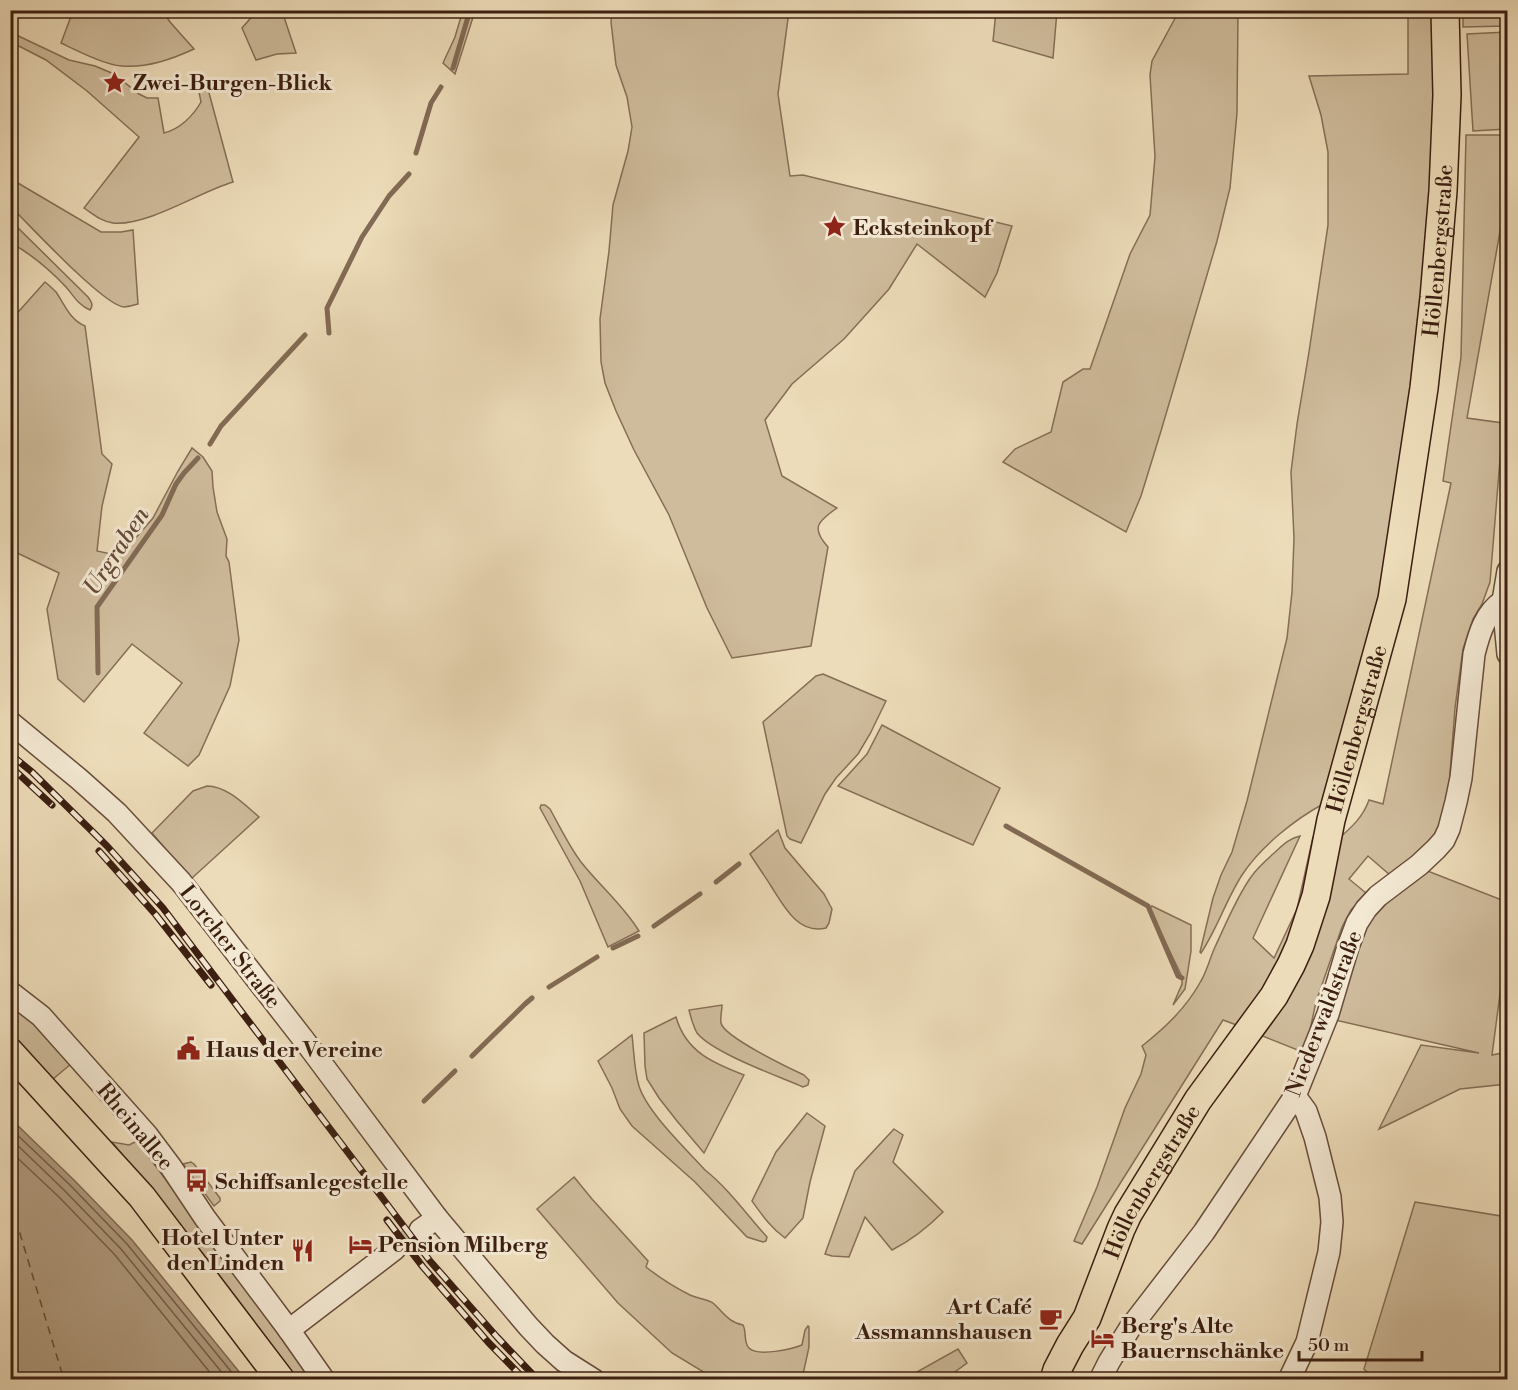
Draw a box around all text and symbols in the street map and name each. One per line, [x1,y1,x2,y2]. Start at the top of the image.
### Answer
place icon: Zwei-Burgen-Blick [102,69,128,95]
place label: Zwei-Burgen-Blick [133,70,333,97]
street label: Höllenbergstraße [1418,164,1459,339]
place icon: Ecksteinkopf [822,214,848,240]
place label: Ecksteinkopf [853,215,994,242]
water label: Urgraben [77,501,157,601]
street label: Höllenbergstraße [1322,642,1394,816]
street label: Lorcher Straße [173,880,287,1014]
street label: Niederwaldstraße [1280,927,1368,1100]
public building icon: Haus der Vereine [175,1036,201,1062]
place label: Haus der Vereine [206,1037,383,1064]
street label: Rheinallee [90,1078,179,1176]
street label: Höllenbergstraße [1099,1100,1207,1263]
bus stop icon: Schiffsanlegestelle [184,1168,210,1194]
place label: Schiffsanlegestelle [215,1169,408,1196]
place label: Hotel Unter den Linden [161,1225,284,1277]
hotel icon: Pension Milberg [347,1231,373,1257]
place label: Pension Milberg [378,1232,548,1259]
restaurant icon: Hotel Unter den Linden [289,1237,315,1263]
place label: Art Café Assmannshausen [854,1294,1032,1346]
cafe icon: Art Café Assmannshausen [1037,1306,1063,1332]
place label: Berg's Alte Bauernschänke [1121,1313,1284,1365]
scale bar [1299,1324,1422,1362]
hotel icon: Berg's Alte Bauernschänke [1090,1325,1116,1351]
text: 50 m [1308,1334,1350,1357]

